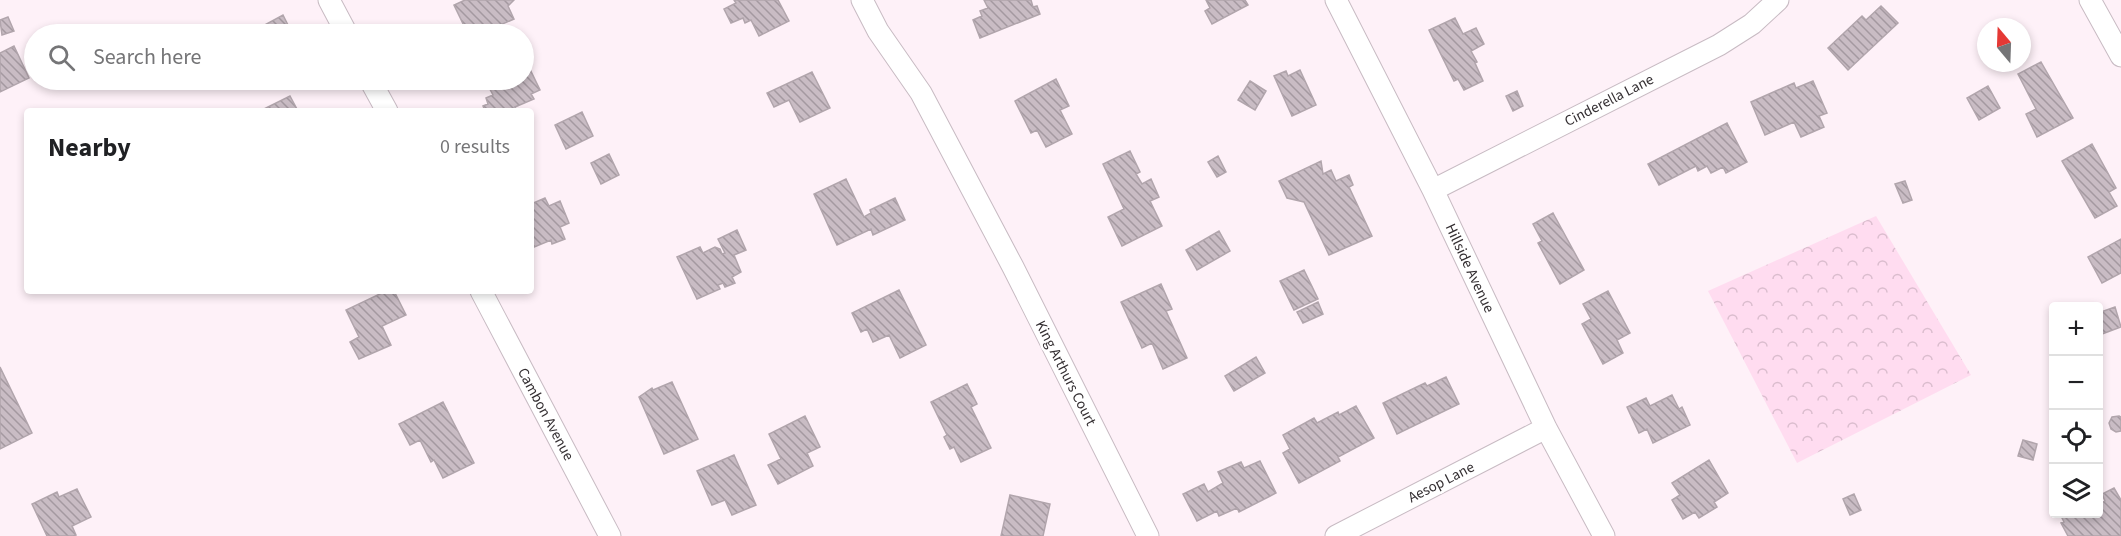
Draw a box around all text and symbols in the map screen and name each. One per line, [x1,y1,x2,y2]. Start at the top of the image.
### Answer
north arrow [1977,18,2031,72]
search box [24,24,534,90]
icon: search [45,41,78,74]
text: Search here [93,41,201,73]
street label: Cinderella Lane [1561,69,1657,132]
text: Nearby [48,129,131,166]
text: 0 results [440,133,510,161]
street label: Hillside Avenue [1440,220,1499,316]
map controls [2049,302,2103,518]
button: + [2049,302,2103,356]
street label: King Arthurs Court [1030,317,1101,429]
button: − [2049,356,2103,410]
street label: Cambon Avenue [512,364,579,464]
button: locate [2049,410,2103,464]
street label: Aesop Lane [1404,457,1478,508]
button: layers [2049,464,2103,518]

